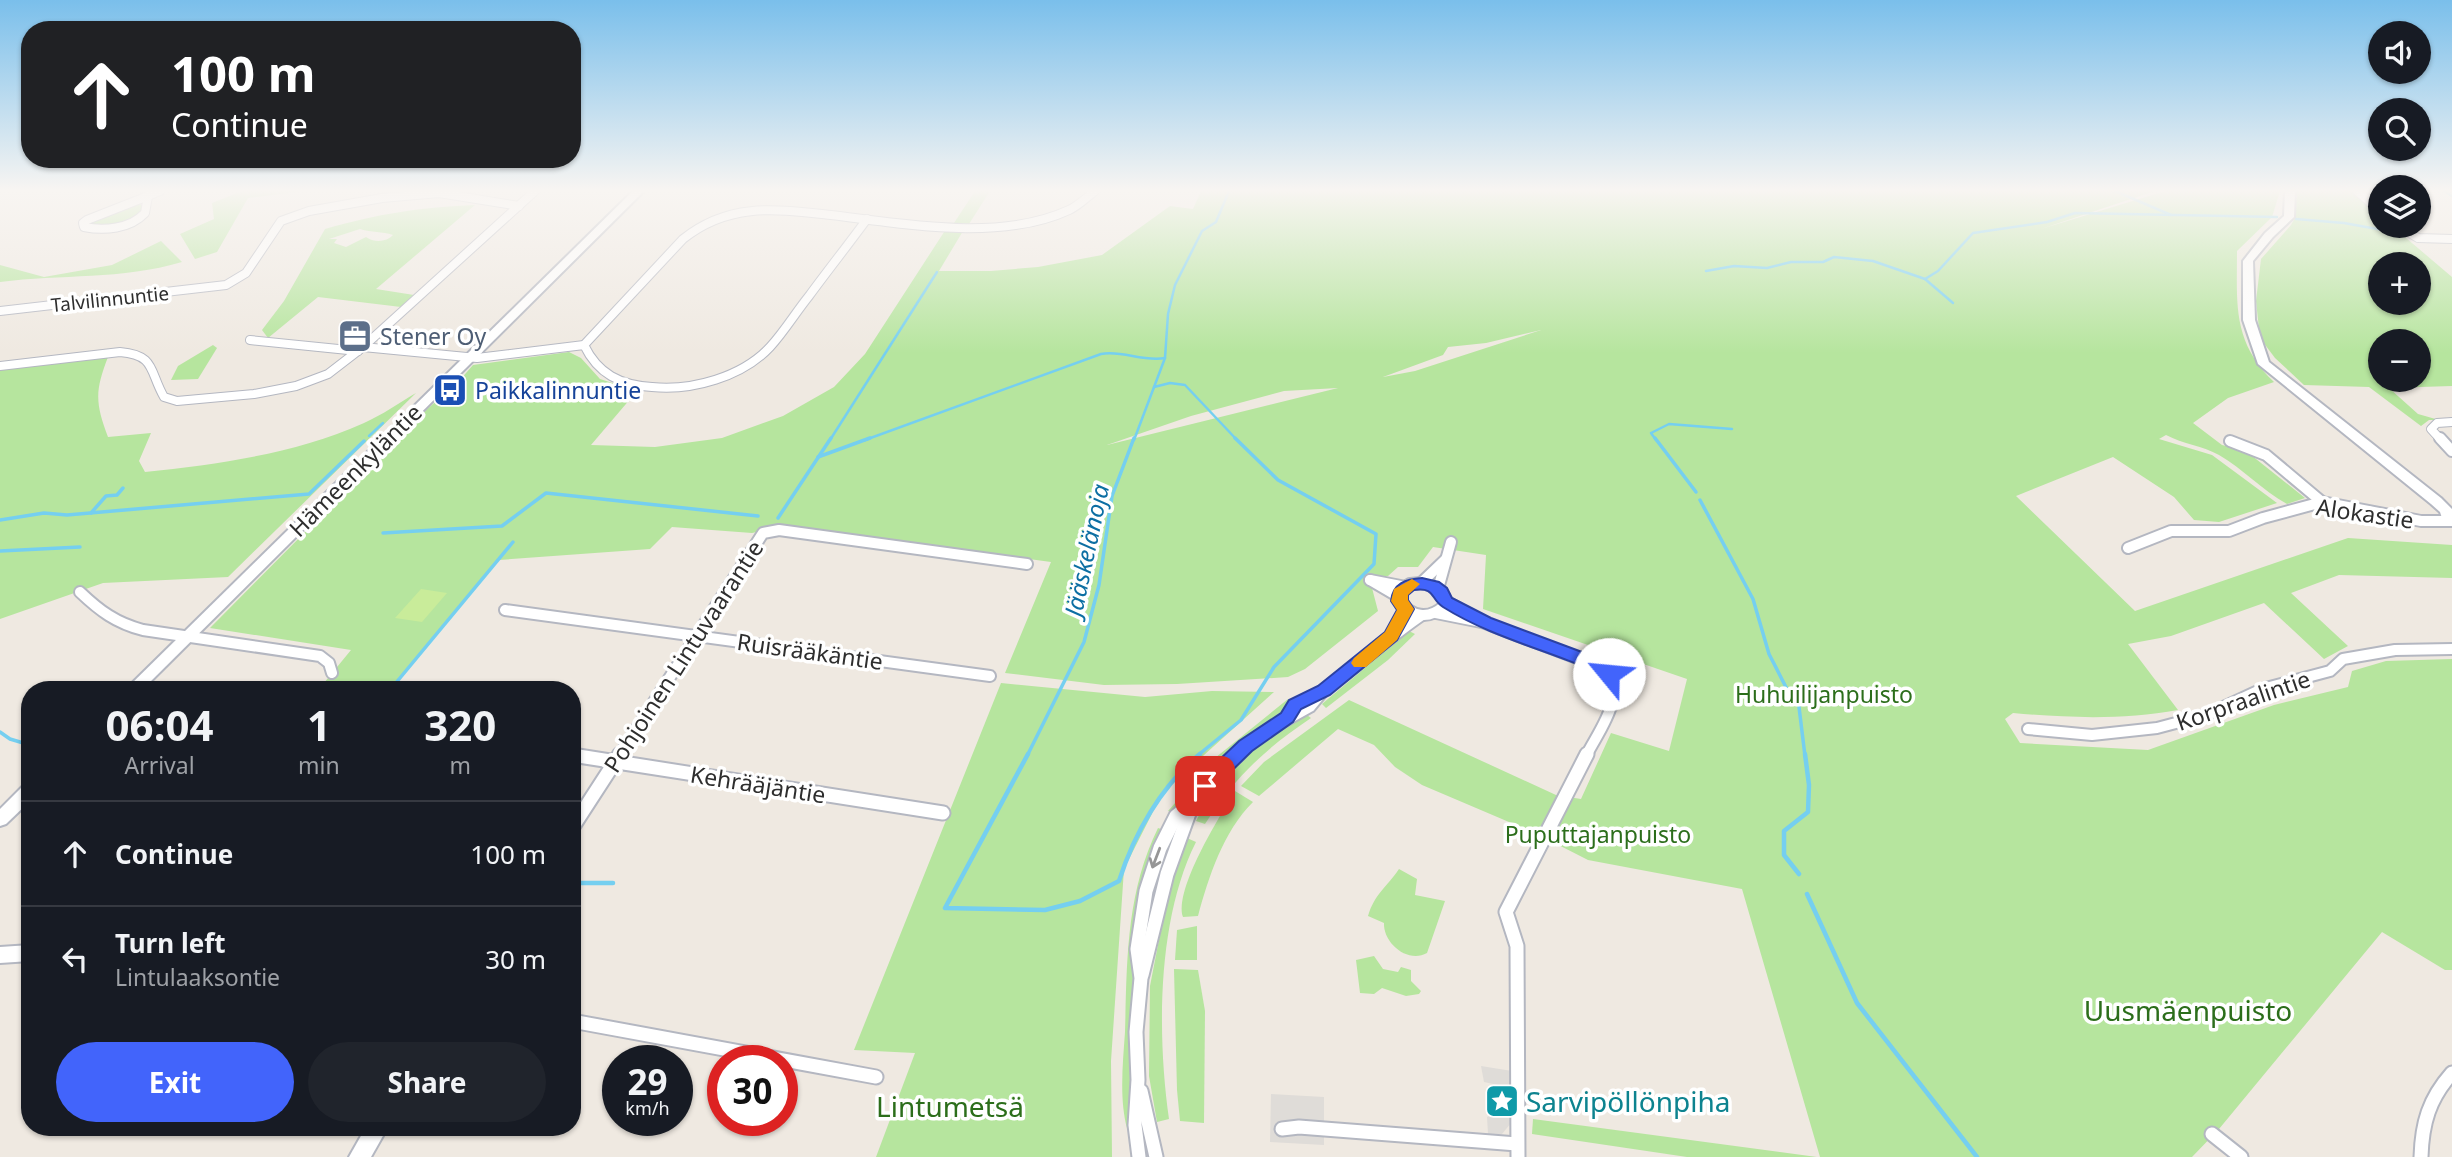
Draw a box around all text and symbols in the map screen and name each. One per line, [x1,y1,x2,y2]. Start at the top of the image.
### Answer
map controls [2368,21,2431,392]
button: sound [2368,21,2431,84]
text: 100 m [171,40,316,106]
icon: ahead [56,49,147,140]
button: search [2368,98,2431,161]
text: Continue [171,103,308,146]
button: layers [2368,175,2431,238]
button: + [2368,252,2431,315]
street label: Talvilinnuntie [50,280,170,318]
office icon: Stener Oy [336,317,374,355]
place label: Stener Oy [380,320,487,352]
button: − [2368,329,2431,392]
bus stop icon: Paikkalinnuntie [431,371,469,409]
place label: Paikkalinnuntie [475,374,641,406]
street label: Hämeenkyläntie [281,396,429,544]
water label: Jääskelänoja [1055,480,1116,623]
street label: Alokastie [2314,490,2416,536]
street label: Pohjoinen Lintuvaarantie [596,534,770,778]
street label: Ruisrääkäntie [735,625,885,677]
position arrow [1572,637,1646,711]
street label: Korpraalintie [2172,662,2314,738]
park label: Huhuilijanpuisto [1735,678,1913,710]
text: 06:04 [106,696,213,753]
text: 1 [307,696,331,753]
text: 320 [424,696,496,753]
text: Arrival [124,749,195,781]
text: min [298,749,340,781]
text: m [450,749,471,781]
pin [1175,756,1235,816]
street label: Kehrääjäntie [688,758,828,810]
icon: arrive [1186,767,1224,805]
park label: Puputtajanpuisto [1505,818,1691,850]
icon: ahead [56,835,94,873]
text: Continue [115,836,233,872]
text: 100 m [470,836,546,872]
one-way arrow [1149,847,1162,868]
text: Turn left [115,925,226,961]
icon: left [56,940,94,978]
text: 30 m [485,941,546,977]
text: Lintulaaksontie [115,961,280,993]
park label: Uusmäenpuisto [2084,991,2292,1029]
button: Exit [56,1042,294,1122]
button: Share [308,1042,546,1122]
speed limit sign: 30 [707,1045,798,1136]
text: 29 [627,1058,668,1105]
place icon: Sarvipöllönpiha [1483,1082,1521,1120]
place label: Sarvipöllönpiha [1526,1082,1730,1120]
park label: Lintumetsä [876,1087,1024,1125]
text: km/h [625,1096,670,1120]

